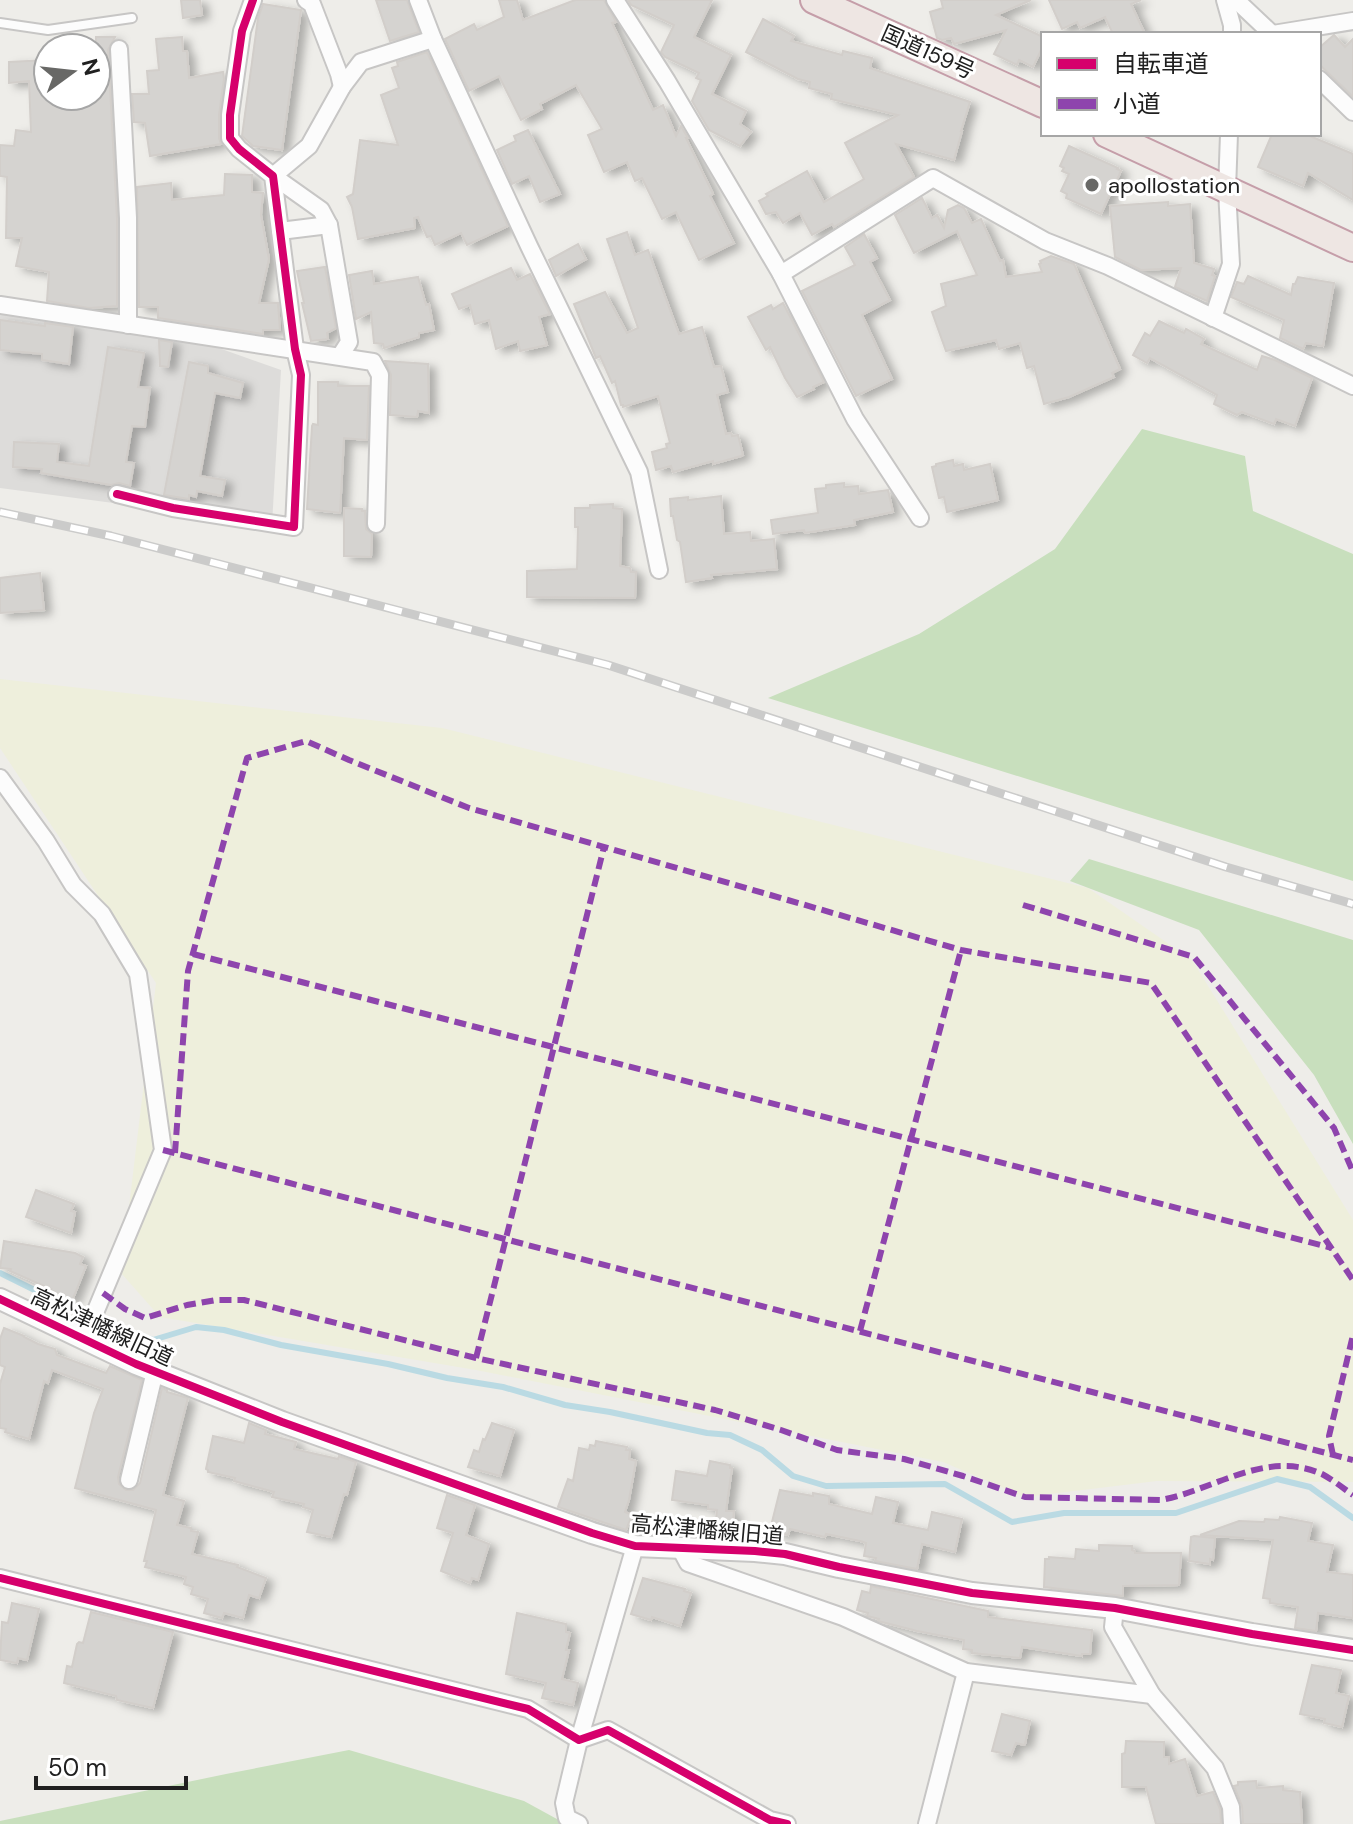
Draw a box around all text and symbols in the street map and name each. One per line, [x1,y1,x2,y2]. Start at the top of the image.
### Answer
street label: 国道159号 [877,19,979,85]
north arrow [32,32,112,112]
legend [1041,32,1321,136]
text: 自転車道 [1113,48,1209,79]
text: N [75,55,107,78]
text: 小道 [1113,88,1161,119]
place label: apollostation [1108,171,1240,200]
marker: apollostation [1083,176,1101,194]
street label: 高松津幡線旧道 [26,1281,178,1373]
street label: 高松津幡線旧道 [629,1509,785,1551]
scale bar [36,1740,186,1790]
text: 50 m [48,1752,107,1783]

